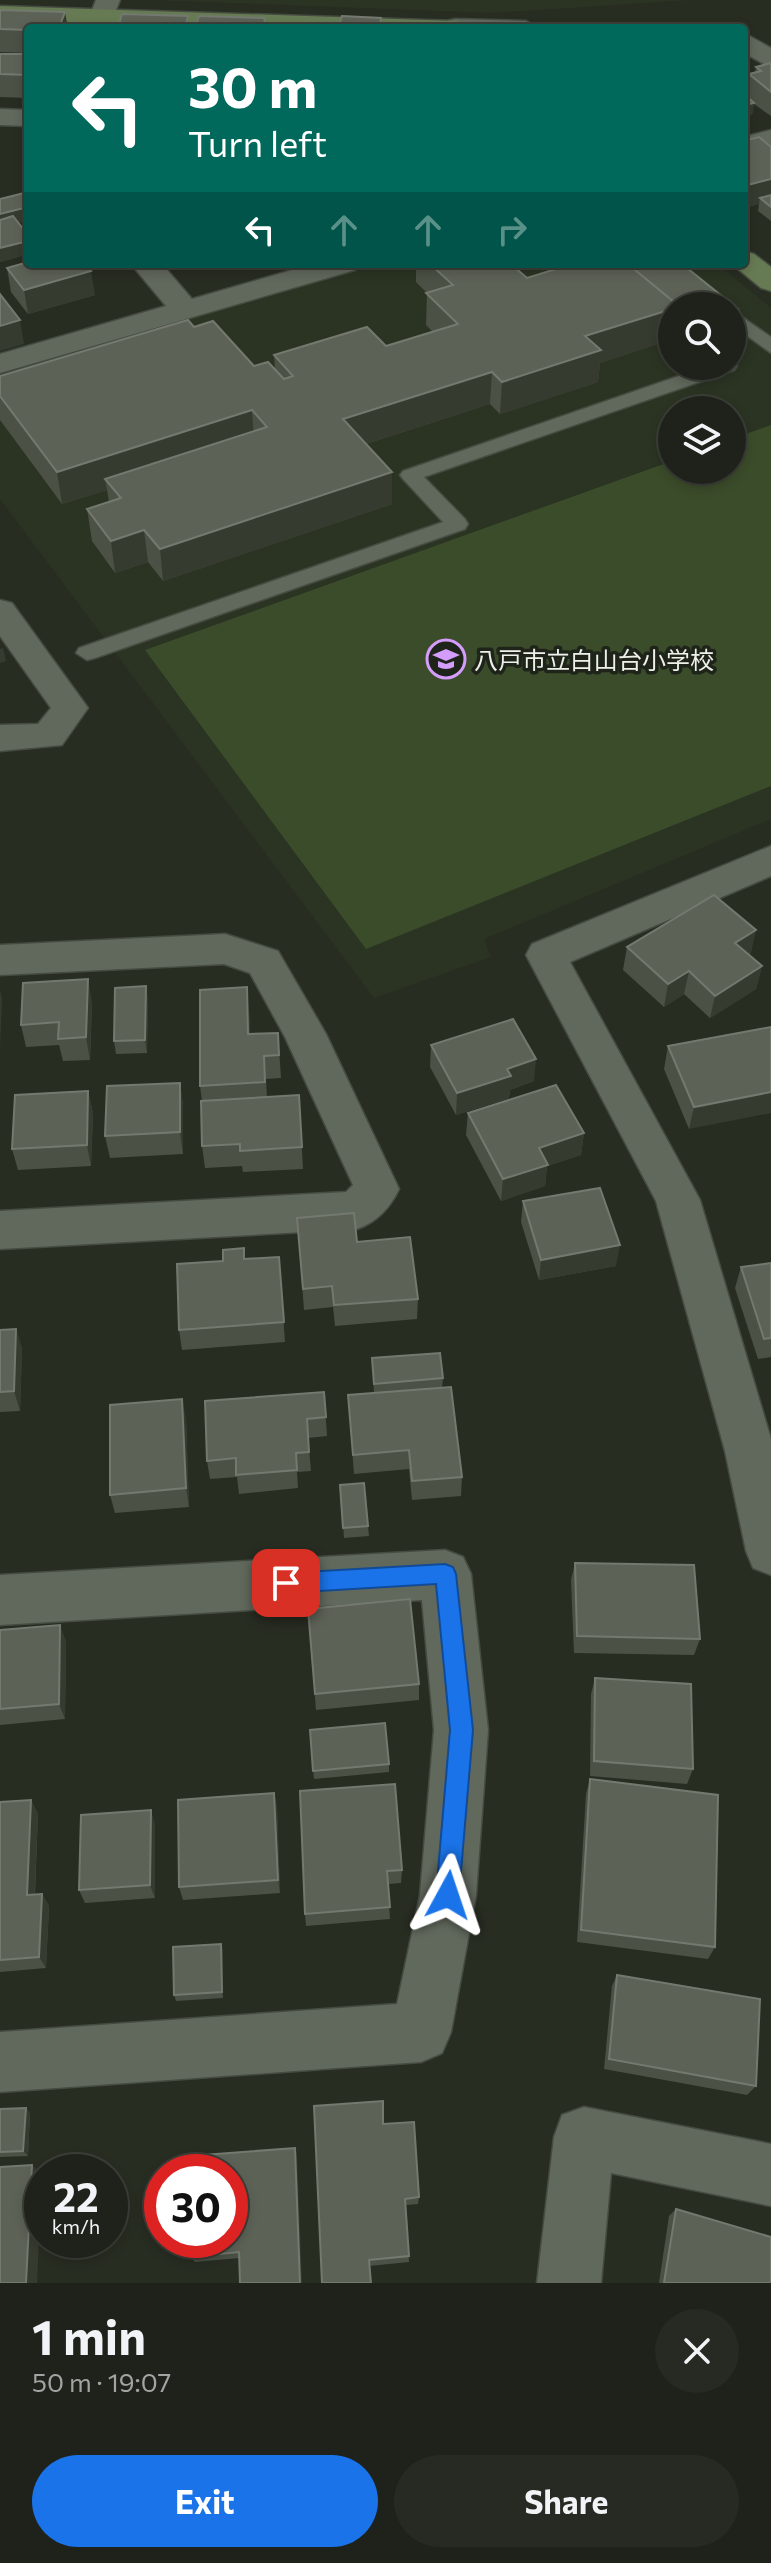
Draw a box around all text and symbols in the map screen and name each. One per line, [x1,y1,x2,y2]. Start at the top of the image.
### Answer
text: 30 m [188,51,317,120]
icon: left [56,56,160,160]
text: Turn left [188,120,327,164]
icon: left [238,208,282,252]
icon: ahead [322,208,366,252]
icon: ahead [406,208,450,252]
icon: right [490,208,534,252]
map controls [658,292,746,484]
button: search [658,292,746,380]
button: layers [658,396,746,484]
school or university icon: 八戸市立白山台小学校 [425,638,467,680]
place label: 八戸市立白山台小学校 [474,645,714,674]
pin [252,1549,320,1617]
icon: arrive [264,1561,308,1605]
position arrow [406,1853,490,1937]
speed limit sign: 30 [144,2154,248,2258]
text: 22 [53,2171,99,2220]
text: km/h [52,2214,100,2238]
text: 1 min [32,2306,146,2365]
button: close [655,2309,739,2393]
text: 50 m · 19:07 [32,2366,171,2397]
button: Exit [32,2455,378,2547]
button: Share [394,2455,739,2547]

